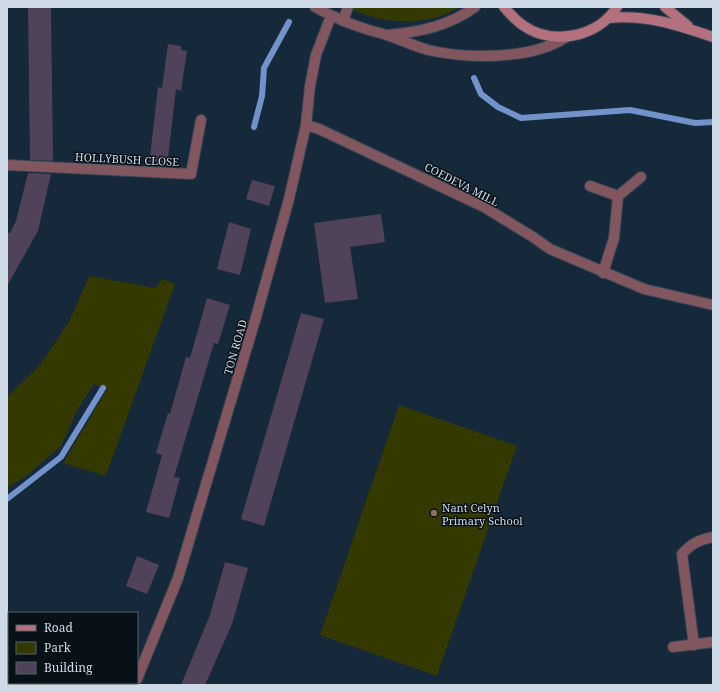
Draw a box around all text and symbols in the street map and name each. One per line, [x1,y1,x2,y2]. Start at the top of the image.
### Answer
street label: HOLLYBUSH CLOSE [75,149,179,169]
street label: COEDEVA MILL [422,159,502,209]
street label: TON ROAD [220,318,250,376]
place label: Nant Celyn Primary School [442,500,523,528]
marker: Nant Celyn Primary School [429,508,439,518]
legend [8,612,138,684]
text: Road [44,619,74,636]
text: Park [44,639,72,656]
text: Building [44,659,93,676]

